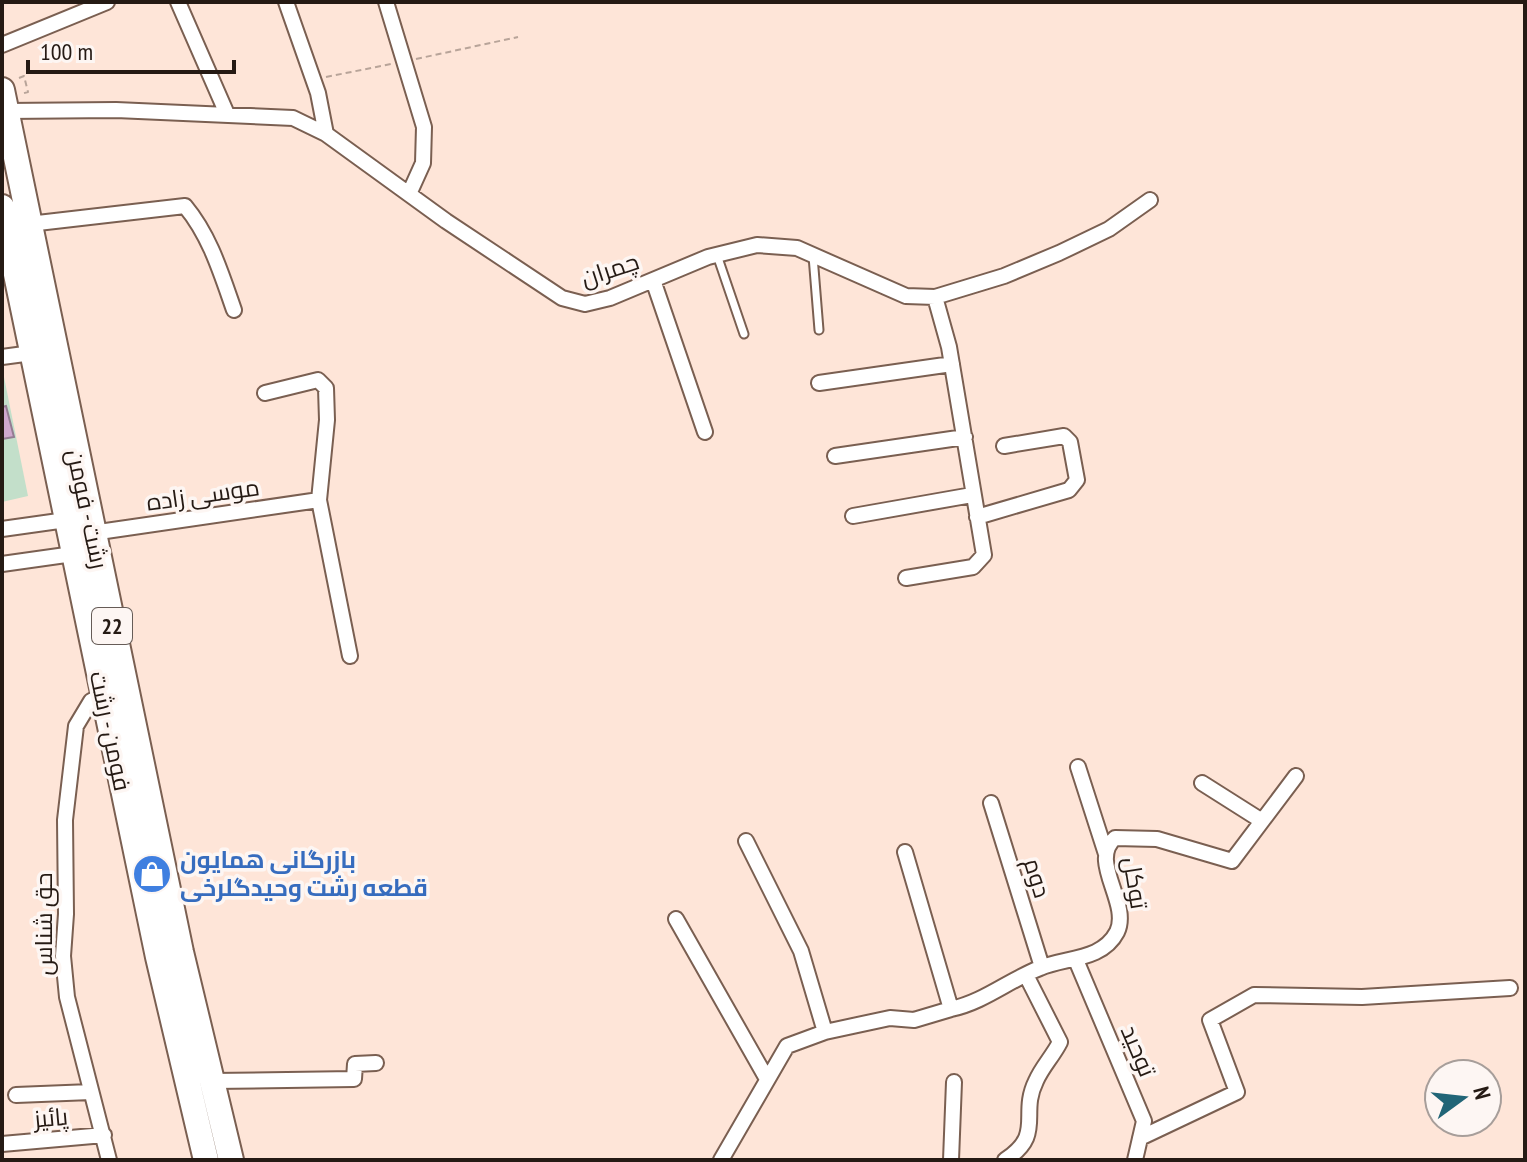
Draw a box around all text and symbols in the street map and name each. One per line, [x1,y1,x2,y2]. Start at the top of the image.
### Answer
scale bar [28,24,234,74]
text: 100 m [40,36,93,67]
street label: چمران [577,246,643,294]
street label: رشت - فومن [60,446,115,572]
street label: موسی زاده [144,471,261,518]
road number: 22 [92,608,132,644]
street label: فومن - رشت [83,668,138,794]
place label: بازرگانی همایون قطعه رشت وحیدگلرخی [180,844,428,903]
shop icon: بازرگانی همایون قطعه رشت وحیدگلرخی [131,853,173,895]
street label: دوم [1016,854,1058,902]
street label: توکل [1116,855,1155,912]
street label: حق شناس [28,873,59,975]
street label: توحید [1114,1020,1163,1082]
north arrow [1423,1058,1503,1138]
text: N [1467,1083,1497,1102]
street label: پائیز [31,1101,70,1136]

